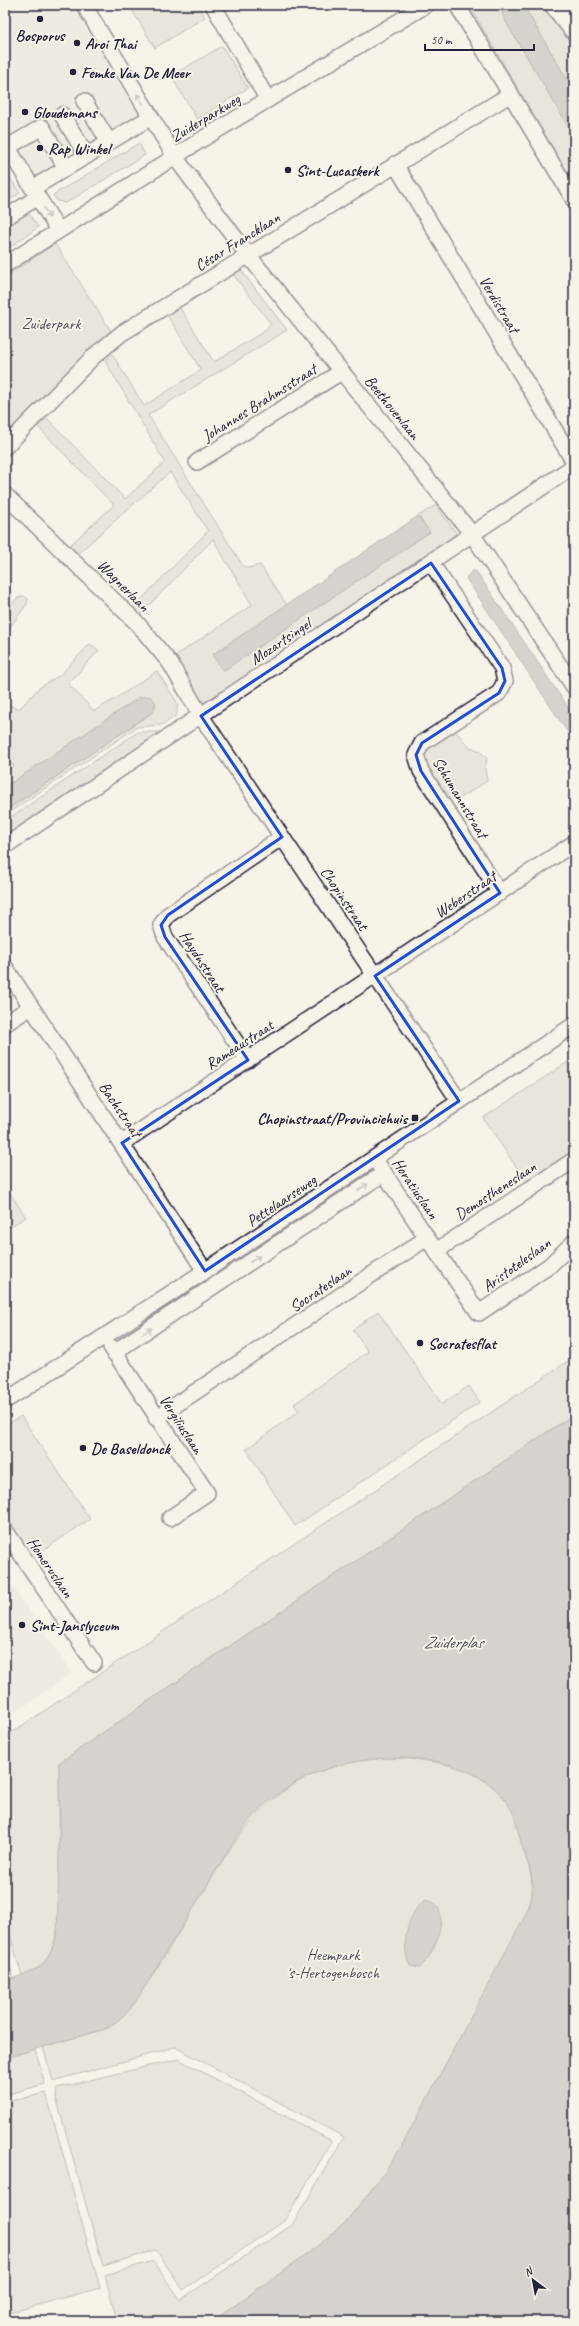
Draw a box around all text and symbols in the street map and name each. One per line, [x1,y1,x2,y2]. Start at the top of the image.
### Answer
marker: Bosporus [35,14,45,24]
place label: Bosporus [16,26,66,46]
scale bar [425,26,534,52]
text: 50 m [431,32,453,48]
place label: Aroi Thai [85,34,138,54]
marker: Aroi Thai [72,38,82,48]
place label: Femke Van De Meer [81,63,192,83]
marker: Femke Van De Meer [68,67,78,77]
street label: Zuiderparkweg [167,89,245,146]
one-way arrow [136,93,144,105]
place label: Gloudemans [33,103,99,123]
marker: Gloudemans [20,107,30,117]
place label: Rap Winkel [48,139,113,159]
marker: Rap Winkel [35,143,45,153]
place label: Sint-Lucaskerk [296,161,380,181]
marker: Sint-Lucaskerk [283,165,293,175]
one-way arrow [44,207,52,219]
street label: César Francklaan [191,207,284,276]
street label: Verdistraat [474,272,525,339]
park label: Zuiderpark [22,314,81,334]
street label: Johannes Brahmsstraat [198,358,323,447]
street label: Beethovenlaan [360,371,425,445]
street label: Wagnerlaan [93,555,154,617]
street label: Mozartsingel [246,612,318,669]
street label: Schumannstraat [428,753,494,844]
street label: Chopinstraat [316,863,374,935]
street label: Weberstraat [431,865,502,923]
street label: Haydnstraat [175,927,230,998]
street label: Rameaustraat [202,1015,279,1074]
street label: Bachstraat [94,1078,148,1144]
place label: Chopinstraat/Provinciehuis [257,1109,408,1129]
marker: Chopinstraat/Provinciehuis [410,1113,420,1123]
street label: Horatiuslaan [387,1154,443,1224]
street label: Demostheneslaan [451,1157,541,1225]
street label: Pettelaarseweg [243,1169,321,1231]
one-way arrow [357,1183,368,1191]
street label: Aristoteleslaan [478,1233,555,1296]
one-way arrow [249,1255,260,1263]
street label: Socrateslaan [286,1260,356,1317]
one-way arrow [141,1327,152,1335]
place label: Socratesflat [428,1334,497,1354]
marker: Socratesflat [415,1338,425,1348]
street label: Vergiliuslaan [155,1391,208,1459]
place label: De Baseldonck [91,1439,172,1459]
marker: De Baseldonck [78,1443,88,1453]
street label: Homeruslaan [23,1533,78,1603]
place label: Sint-Janslyceum [30,1616,120,1636]
marker: Sint-Janslyceum [17,1620,27,1630]
water label: Zuiderplas [424,1632,486,1653]
park label: Heempark 's-Hertogenbosch [287,1945,380,1983]
north arrow [513,2260,553,2300]
text: N [521,2263,536,2279]

